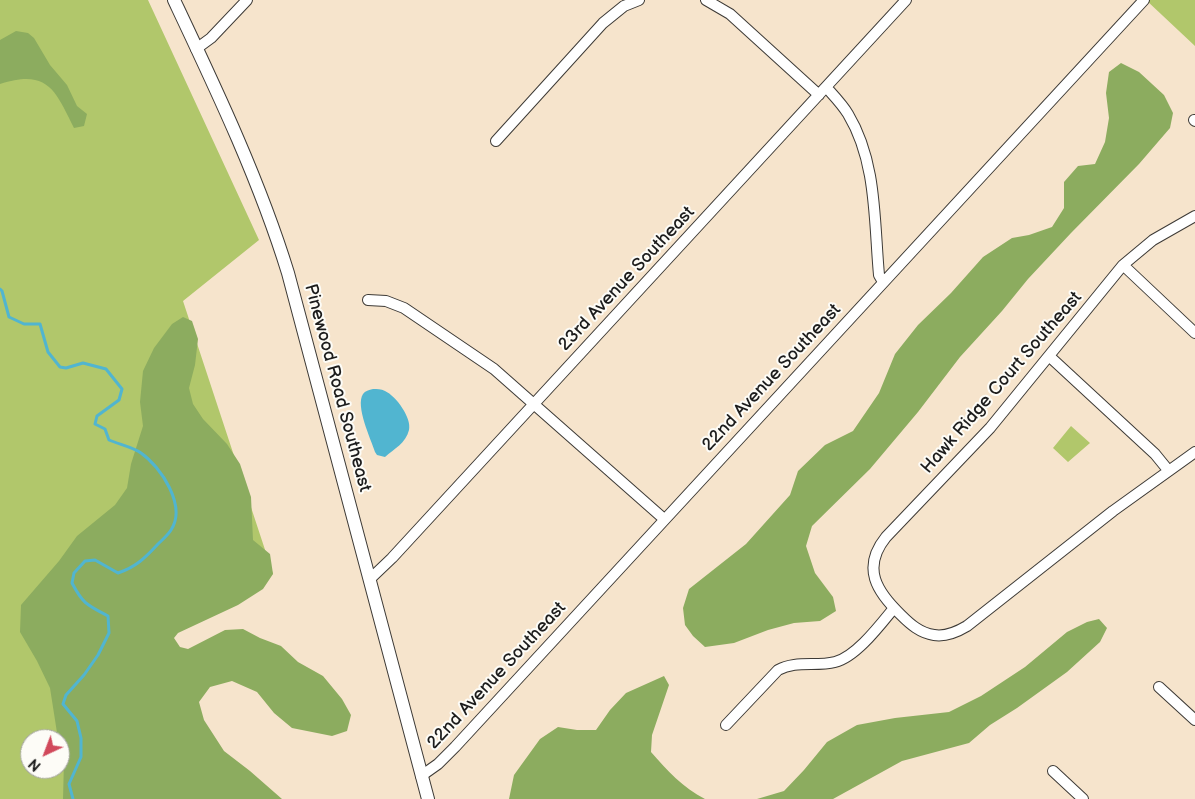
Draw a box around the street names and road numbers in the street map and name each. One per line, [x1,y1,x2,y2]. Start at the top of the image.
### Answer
street label: 23rd Avenue Southeast [554,202,700,356]
street label: Pinewood Road Southeast [299,282,375,494]
street label: Hawk Ridge Court Southeast [917,288,1087,478]
street label: 22nd Avenue Southeast [698,300,846,456]
street label: 22nd Avenue Southeast [423,598,571,754]

